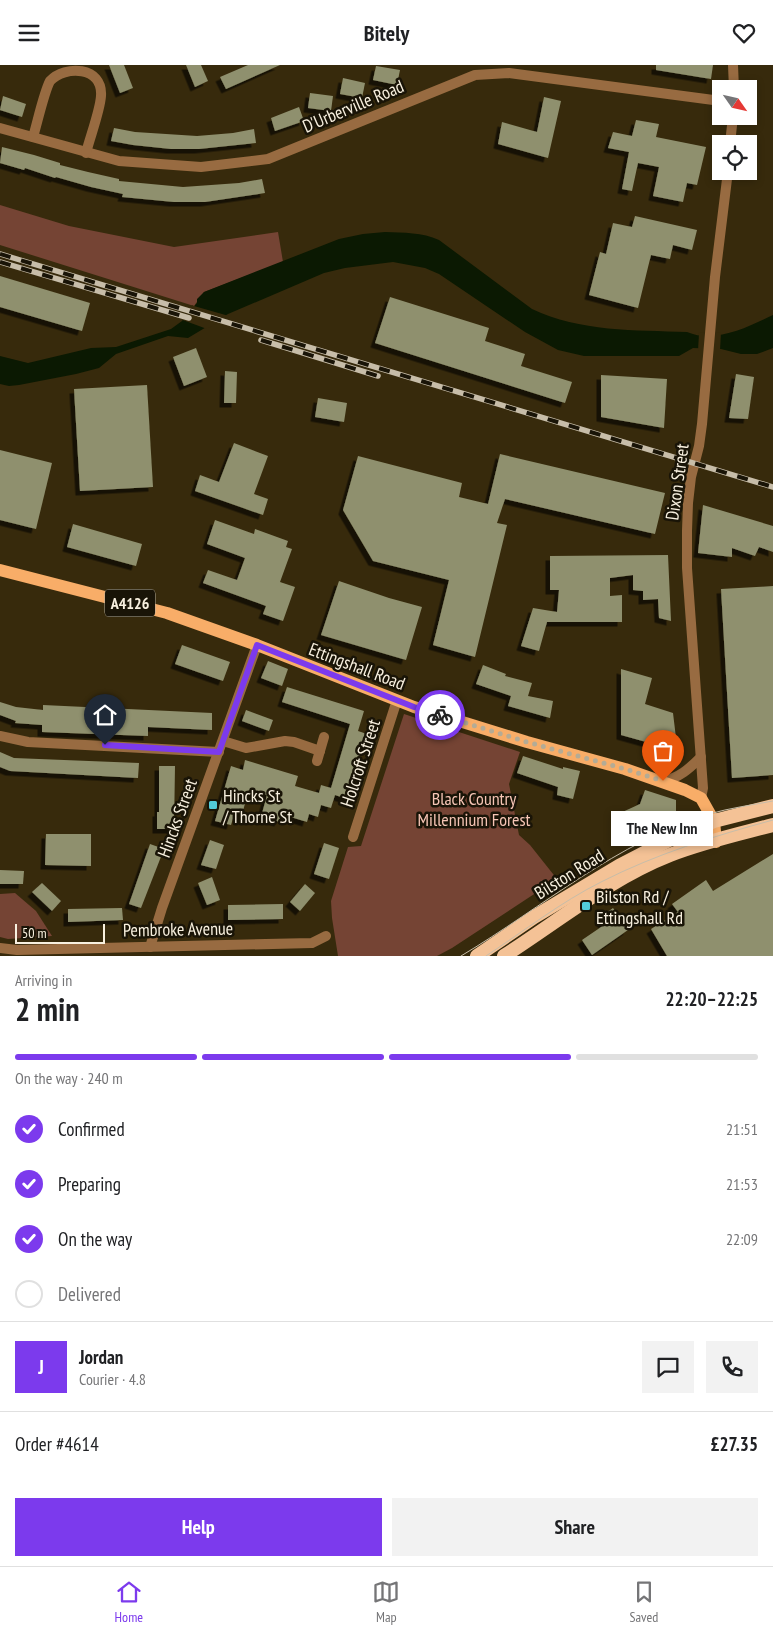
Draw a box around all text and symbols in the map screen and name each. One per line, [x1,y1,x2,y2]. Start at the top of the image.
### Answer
icon: menu [15,19,43,47]
text: Bitely [364,19,409,47]
icon: heart [730,19,758,47]
street label: D'Urberville Road [299,74,407,138]
north arrow [712,80,758,125]
map controls [712,80,757,180]
button: locate [712,135,757,180]
street label: Dixon Street [660,442,694,522]
road number: A4126 [105,589,155,617]
street label: Ettingshall Road [306,637,408,695]
courier [415,690,465,740]
pin [84,694,126,745]
icon: home [91,701,119,729]
icon: bike [426,701,454,729]
street label: Holcroft Street [335,716,385,810]
pin [642,730,684,781]
icon: bag [649,737,677,765]
street label: Hincks Street [152,775,202,860]
place label: Hincks St / Thorne St [222,784,292,828]
park label: Black Country Millennium Forest [418,787,530,831]
marker: Hincks St / Thorne St [207,799,219,811]
callout: The New Inn [612,811,714,846]
text: The New Inn [626,818,698,838]
street label: Bilston Road [530,844,608,904]
place label: Bilston Rd / Ettingshall Rd [596,885,683,929]
marker: Bilston Rd / Ettingshall Rd [580,900,592,912]
street label: Pembroke Avenue [123,917,233,941]
scale bar [15,921,105,944]
text: 50 m [22,924,47,942]
text: Arriving in [15,970,72,990]
text: 22:20–22:25 [665,987,758,1011]
text: 2 min [15,988,80,1030]
text: On the way · 240 m [15,1068,123,1088]
icon: check [15,1115,43,1143]
text: Confirmed [58,1117,125,1141]
text: 21:51 [726,1119,758,1139]
icon: check [15,1170,43,1198]
text: Preparing [58,1172,121,1196]
text: 21:53 [726,1174,758,1194]
icon: check [15,1225,43,1253]
text: On the way [58,1227,132,1251]
text: 22:09 [726,1229,758,1249]
text: Delivered [58,1282,121,1306]
button: chat [642,1341,694,1393]
button: phone [706,1341,758,1393]
text: Jordan [79,1345,123,1369]
text: J [38,1355,44,1379]
text: Courier · 4.8 [79,1369,146,1389]
text: Order #4614 [15,1432,99,1456]
text: £27.35 [710,1432,758,1456]
button: Help [15,1498,382,1556]
button: Share [392,1498,758,1556]
tab: Home [115,1578,143,1626]
tab: Map [372,1578,400,1626]
tab: Saved [630,1578,658,1626]

